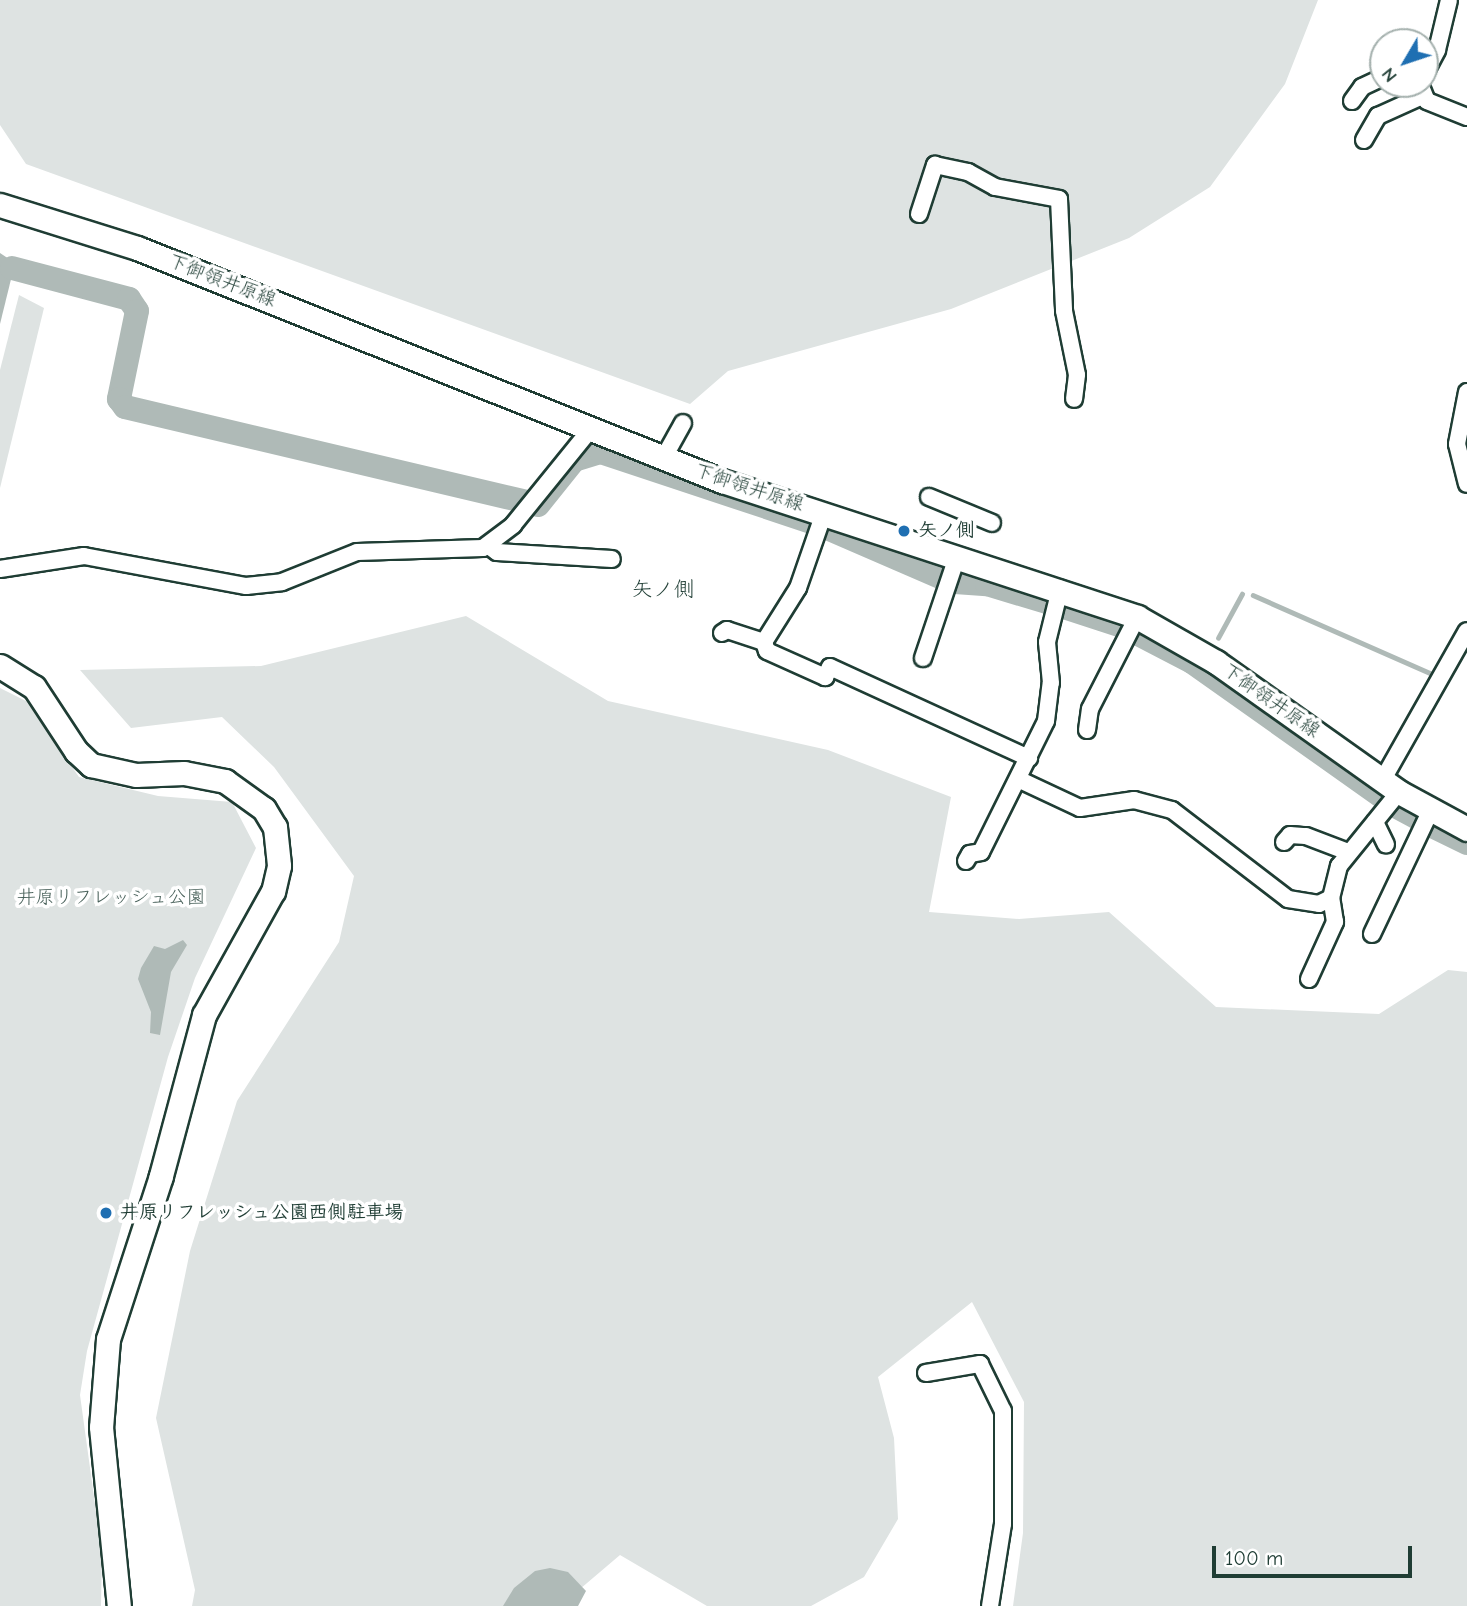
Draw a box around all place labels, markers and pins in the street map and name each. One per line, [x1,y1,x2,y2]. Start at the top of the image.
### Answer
place label: 矢ノ側 [918,520,975,542]
marker: 矢ノ側 [896,523,912,539]
place label: 井原リフレッシュ公園西側駐車場 [120,1202,405,1224]
marker: 井原リフレッシュ公園西側駐車場 [98,1205,114,1221]

